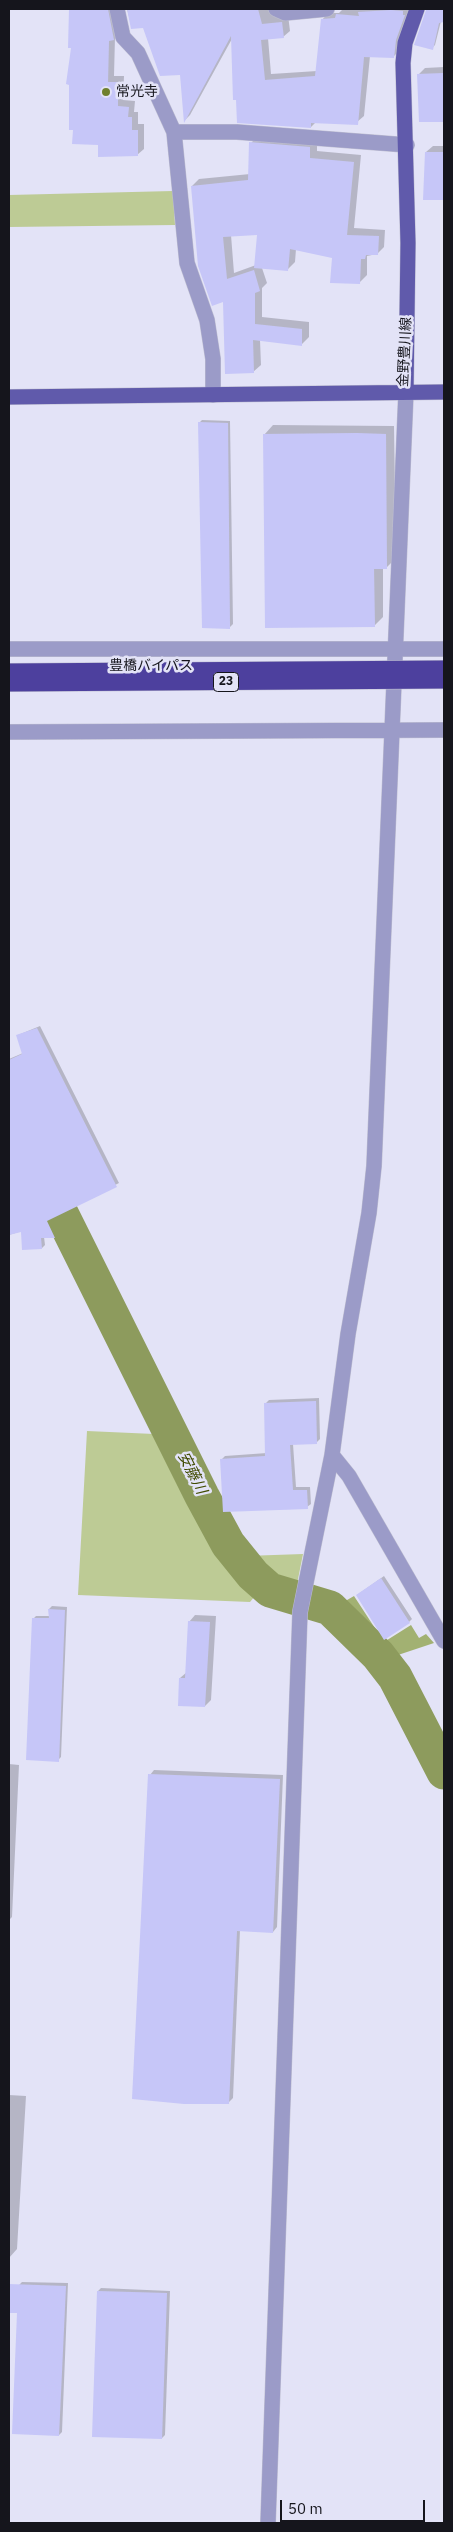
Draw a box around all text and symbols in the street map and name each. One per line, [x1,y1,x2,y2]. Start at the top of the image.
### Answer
place label: 常光寺 [116,84,158,100]
marker: 常光寺 [100,86,112,98]
street label: 金野豊川線 [395,317,415,387]
street label: 豊橋バイパス [109,658,193,674]
road number: 23 [214,672,238,692]
water label: 安藤川 [174,1449,210,1497]
scale bar [283,2490,428,2522]
text: 50 m [288,2499,323,2518]

